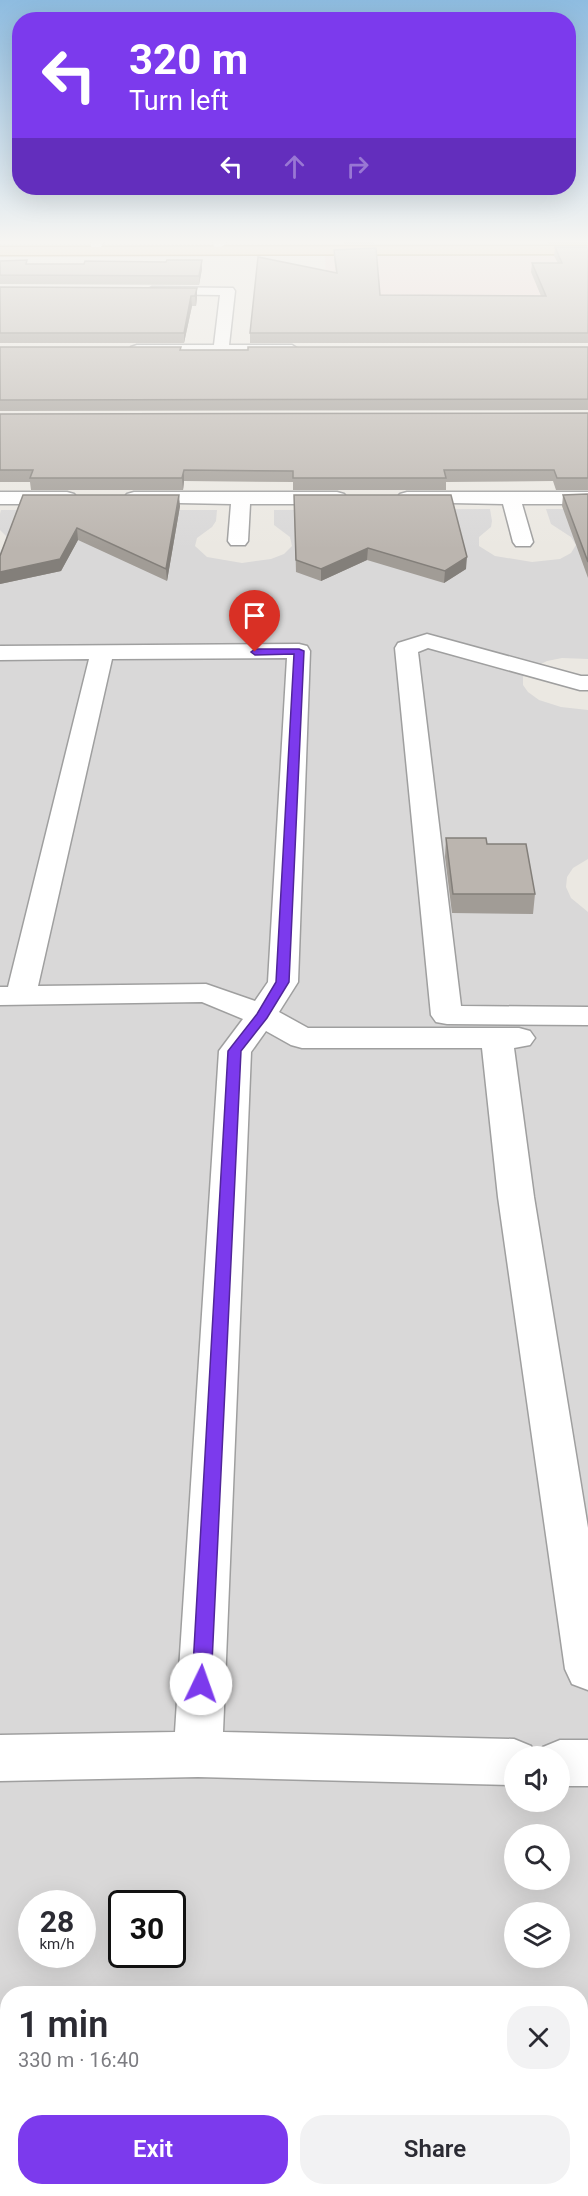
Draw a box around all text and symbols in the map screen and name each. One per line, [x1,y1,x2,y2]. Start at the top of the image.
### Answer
text: 320 m [129,35,248,84]
icon: left [30,36,108,114]
text: Turn left [129,85,229,117]
icon: left [215,150,248,183]
icon: ahead [278,150,311,183]
icon: right [341,150,374,183]
pin [229,590,280,652]
icon: arrive [238,599,271,632]
position arrow [169,1652,233,1716]
map controls [504,1746,570,1968]
button: sound [504,1746,570,1812]
button: search [504,1824,570,1890]
speed limit sign: 30 [108,1890,186,1968]
button: layers [504,1902,570,1968]
text: 28 [40,1904,74,1939]
text: km/h [39,1935,75,1953]
text: 1 min [18,2004,108,2046]
button: close [507,2006,570,2069]
text: 330 m · 16:40 [18,2048,139,2072]
button: Exit [18,2115,288,2184]
button: Share [300,2115,570,2184]

